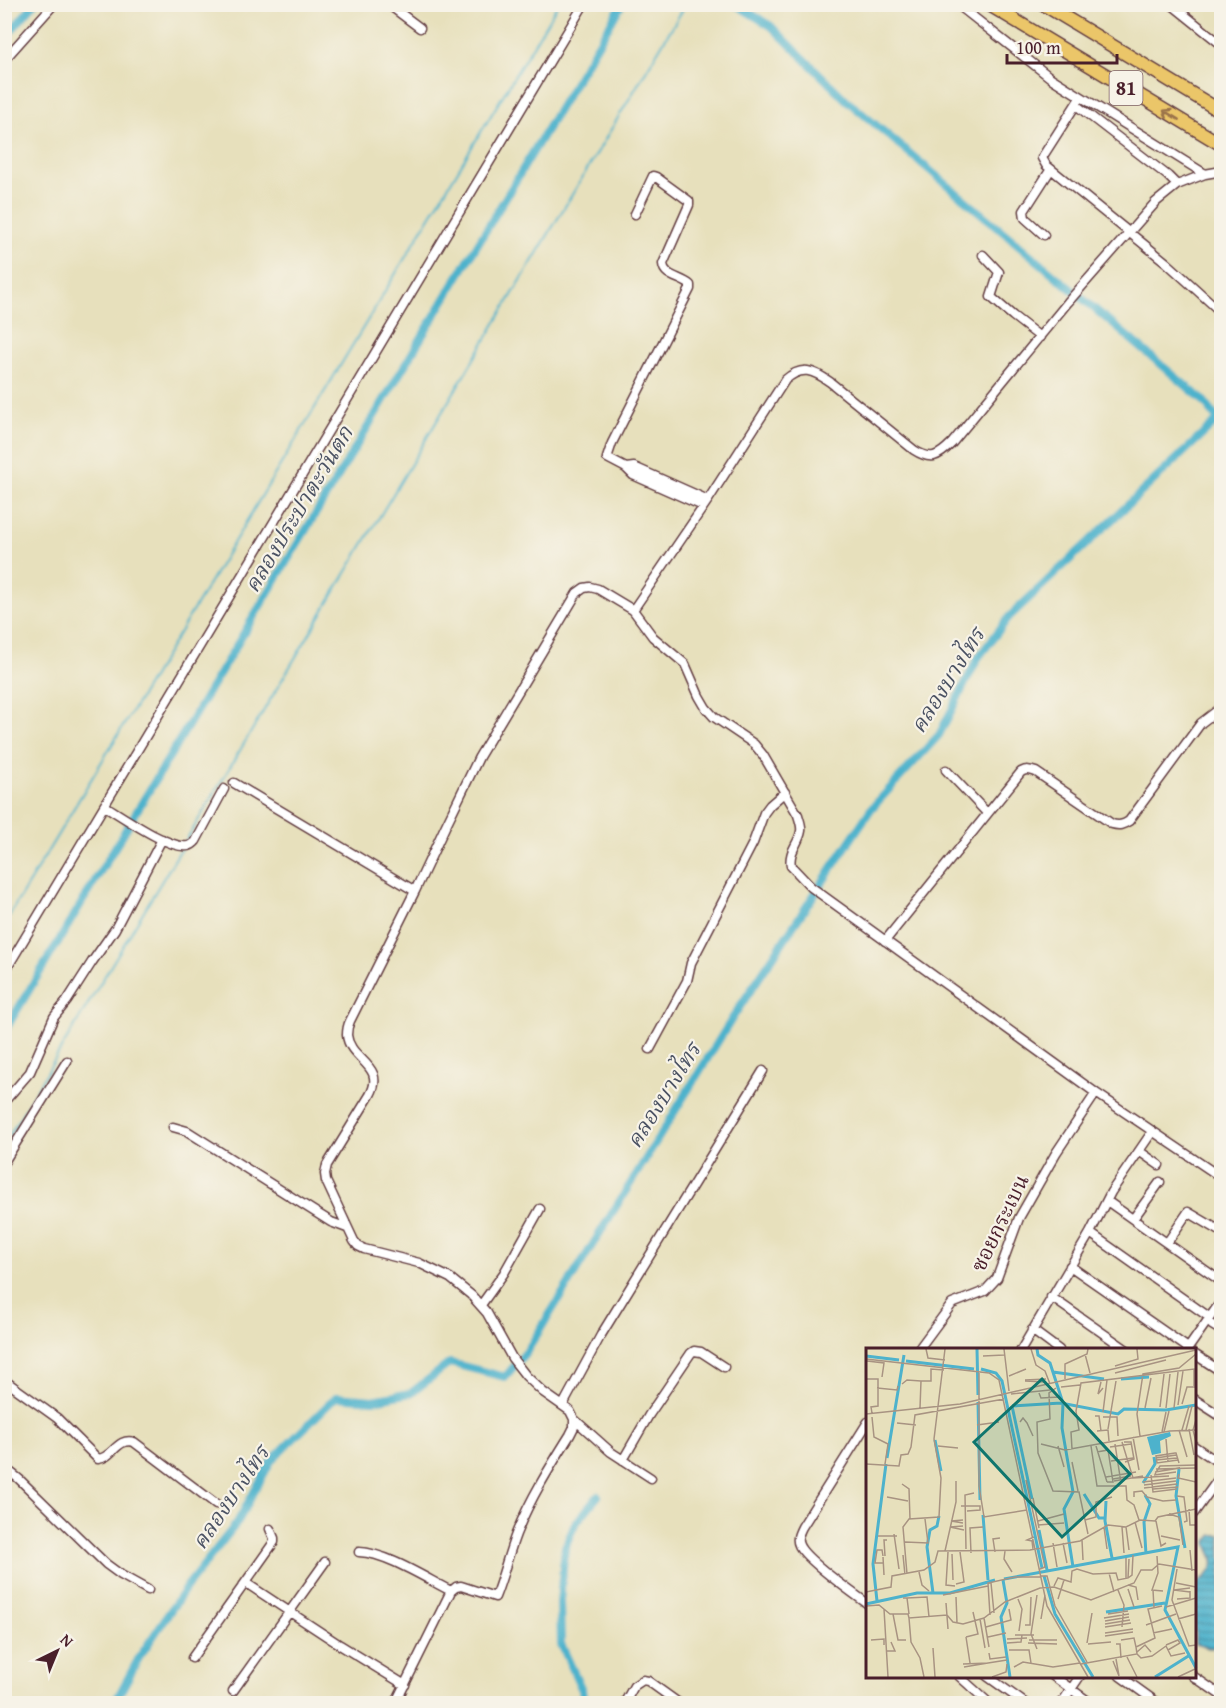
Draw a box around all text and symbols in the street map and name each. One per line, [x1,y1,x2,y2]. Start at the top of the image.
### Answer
scale bar [1007,27,1116,65]
text: 100 m [1016,34,1061,61]
road number: 81 [1110,71,1142,105]
one-way arrow [1163,108,1180,120]
water label: คลองประปาตะวันตก [236,419,361,598]
water label: คลองบางไทร [902,619,993,739]
water label: คลองบางไทร [618,1034,709,1154]
street label: ซอยกระเบน [963,1169,1037,1277]
inset map [866,1348,1196,1678]
water label: คลองบางไทร [183,1437,278,1555]
north arrow [27,1621,87,1681]
text: N [55,1628,80,1653]

